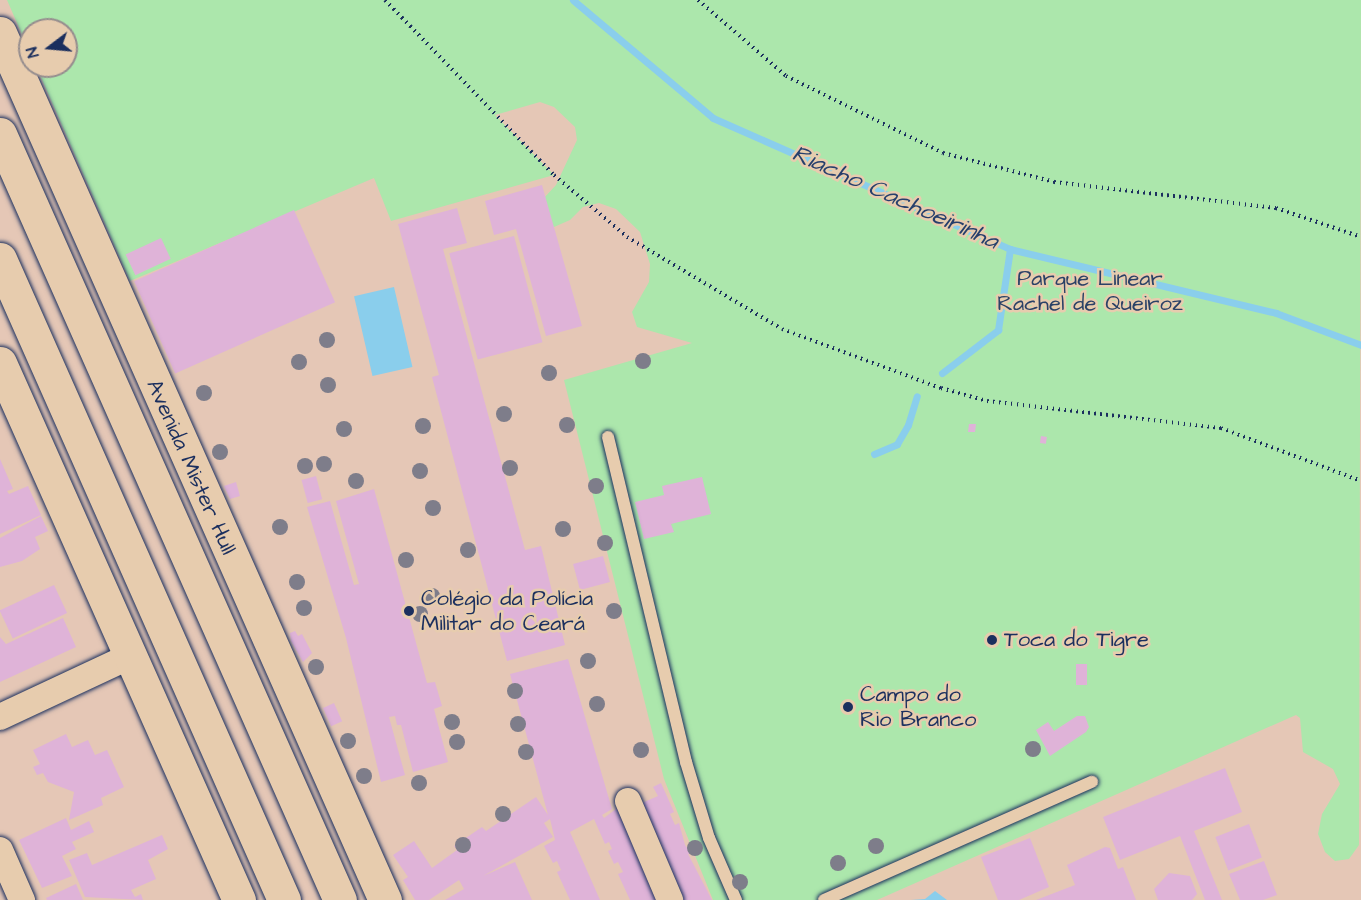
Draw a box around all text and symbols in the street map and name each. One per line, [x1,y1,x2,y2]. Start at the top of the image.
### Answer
north arrow [18,18,78,78]
text: N [21,45,45,60]
water label: Riacho Cachoeirinha [788,140,1002,256]
park label: Parque Linear Rachel de Queiroz [997,265,1183,316]
street label: Avenida Mister Hull [141,375,241,559]
place label: Colégio da Polícia Militar do Ceará [421,585,593,636]
marker: Colégio da Polícia Militar do Ceará [402,604,416,618]
place label: Toca do Tigre [1004,627,1149,653]
marker: Toca do Tigre [985,633,999,647]
place label: Campo do Rio Branco [860,681,976,732]
marker: Campo do Rio Branco [841,700,855,714]

